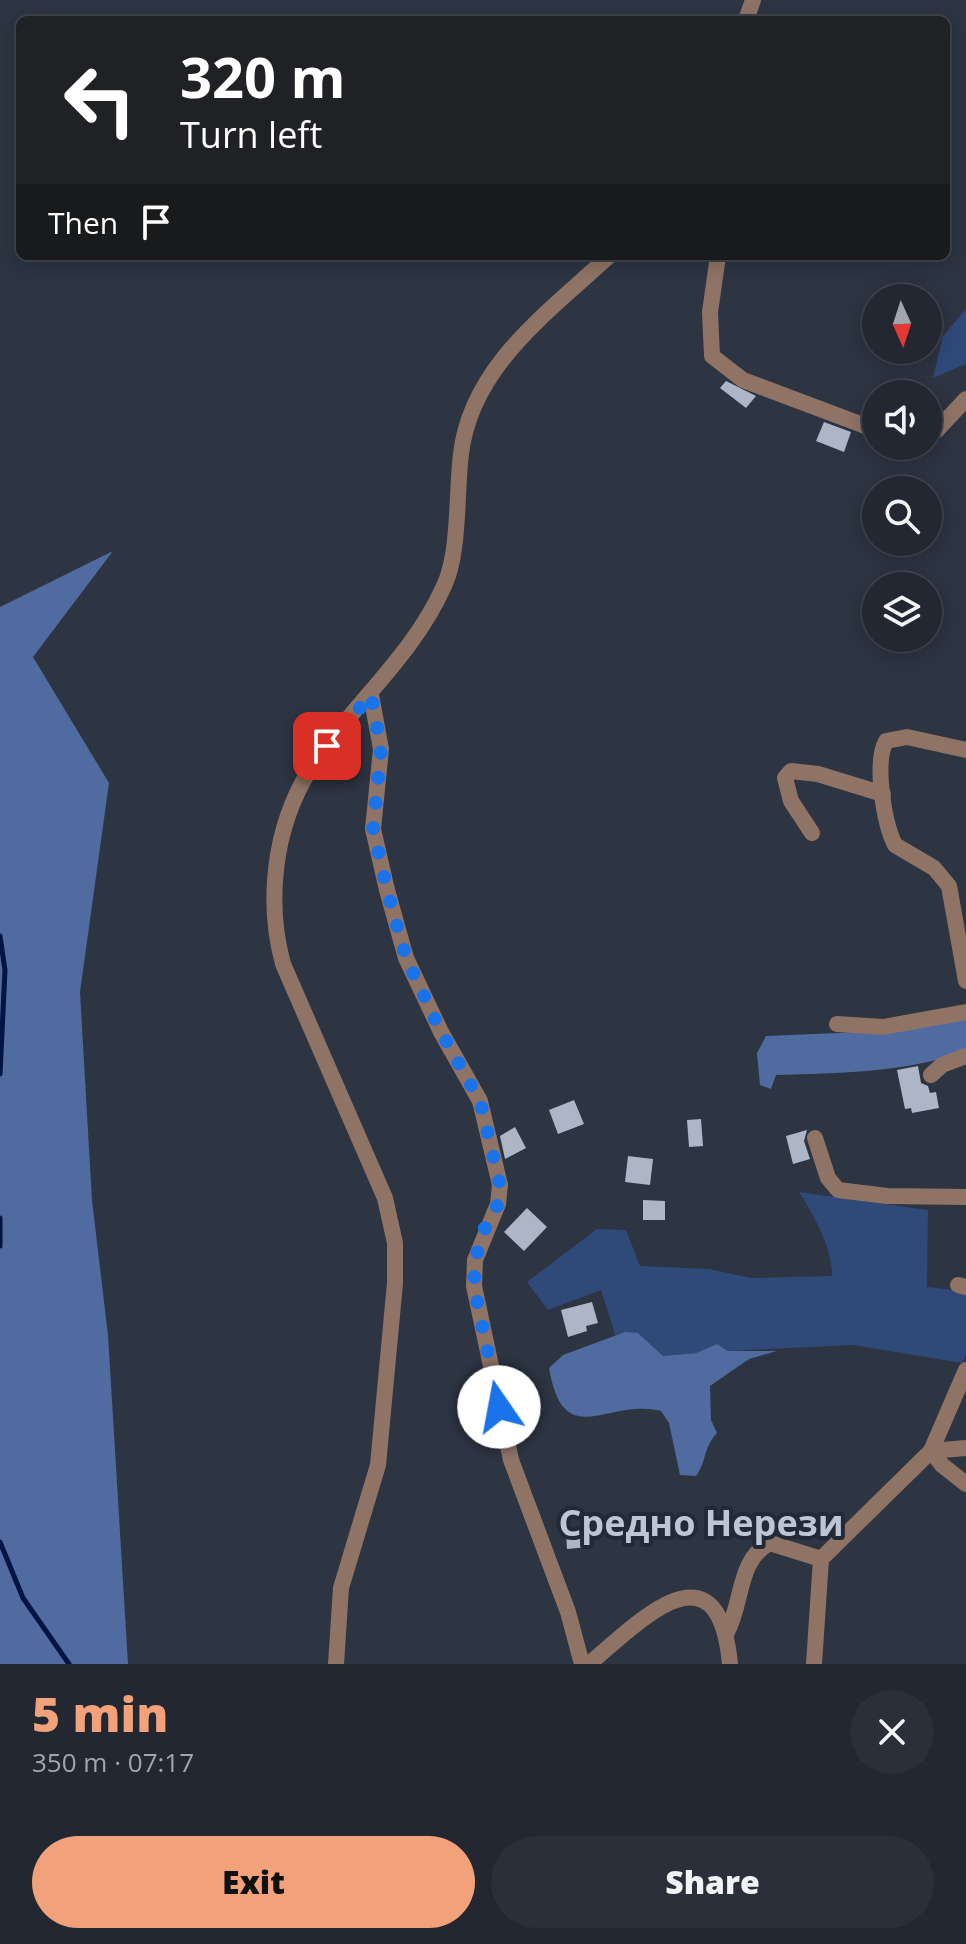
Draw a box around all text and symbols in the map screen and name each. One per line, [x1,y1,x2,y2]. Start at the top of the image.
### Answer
text: 320 m [180,38,346,114]
icon: left [48,48,152,152]
text: Turn left [180,110,322,159]
icon: arrive [134,200,178,244]
text: Then [48,202,118,243]
north arrow [862,284,942,364]
map controls [862,284,942,652]
button: sound [862,380,942,460]
button: search [862,476,942,556]
button: layers [862,572,942,652]
pin [293,712,361,780]
icon: arrive [305,724,349,768]
position arrow [457,1365,541,1449]
district label: Средно Нерези [558,1498,844,1547]
text: 5 min [32,1681,168,1746]
button: close [850,1690,934,1774]
text: 350 m · 07:17 [32,1744,194,1780]
button: Exit [32,1836,475,1928]
button: Share [491,1836,934,1928]

